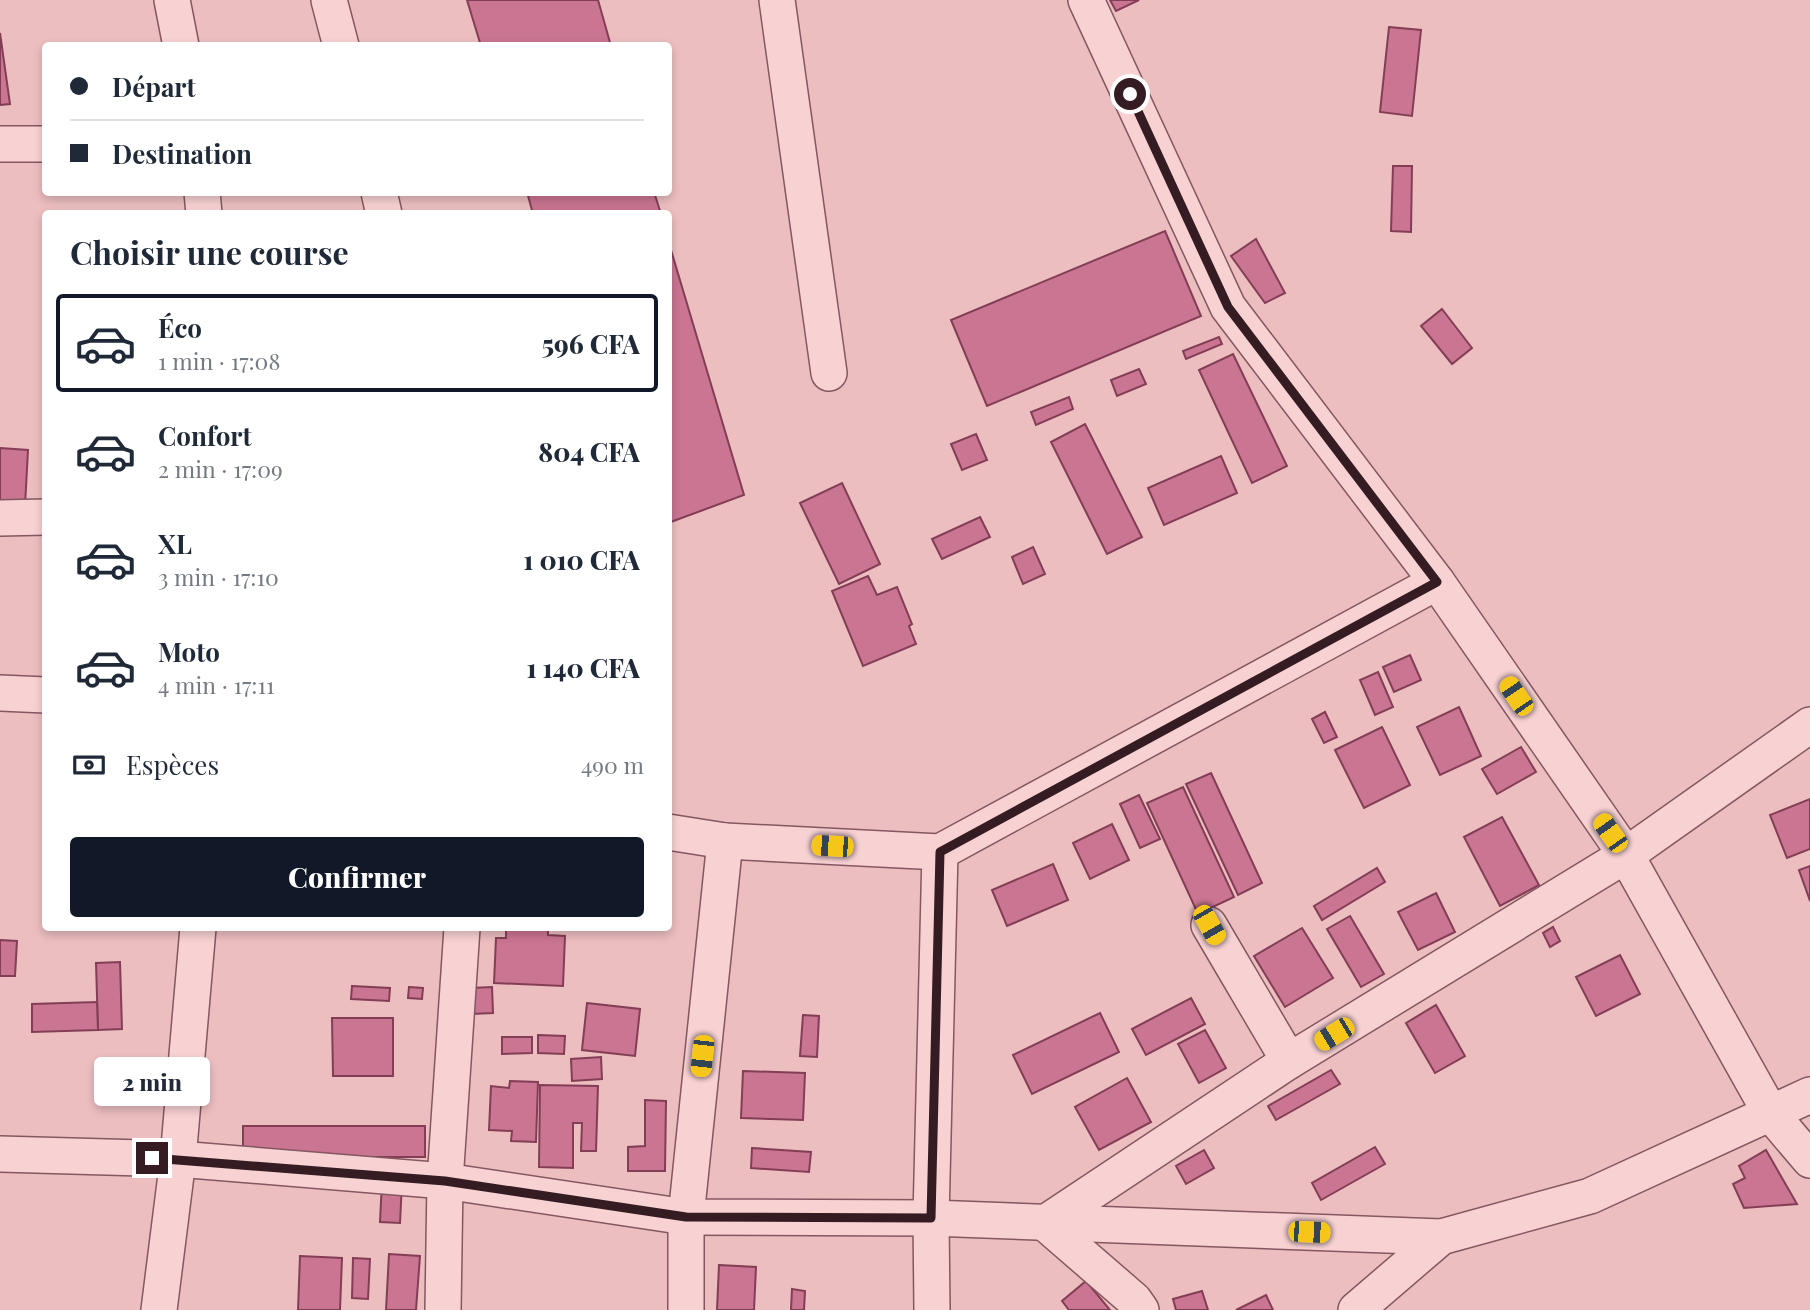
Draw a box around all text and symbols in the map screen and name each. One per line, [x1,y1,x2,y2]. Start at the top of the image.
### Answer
text: Départ [112,69,196,104]
route start [1114,78,1146,110]
text: Destination [112,136,252,171]
text: Choisir une course [70,230,349,273]
text: Éco [158,310,202,345]
icon: car [74,312,137,375]
text: 596 CFA [542,326,640,361]
text: 1 min · 17:08 [158,345,280,376]
text: Confort [158,418,252,453]
icon: car [74,420,137,483]
text: 804 CFA [538,434,640,469]
text: 2 min · 17:09 [158,453,283,484]
text: XL [158,526,192,561]
icon: car [74,528,137,591]
text: 1 010 CFA [523,542,640,577]
text: 3 min · 17:10 [158,561,279,592]
text: Moto [158,634,220,669]
icon: car [74,636,137,699]
text: 1 140 CFA [527,650,640,685]
text: 4 min · 17:11 [158,669,275,700]
car [1496,673,1537,719]
icon: cash [70,746,108,784]
text: Espèces [126,747,219,782]
text: 490 m [581,749,644,780]
car [1590,810,1631,856]
car [811,834,854,858]
button: Confirmer [70,837,644,917]
car [1190,902,1229,948]
car [1311,1014,1358,1054]
car [690,1034,715,1078]
callout: 2 min [94,1056,210,1106]
text: 2 min [122,1066,182,1097]
route end [136,1142,168,1174]
car [1288,1221,1331,1243]

